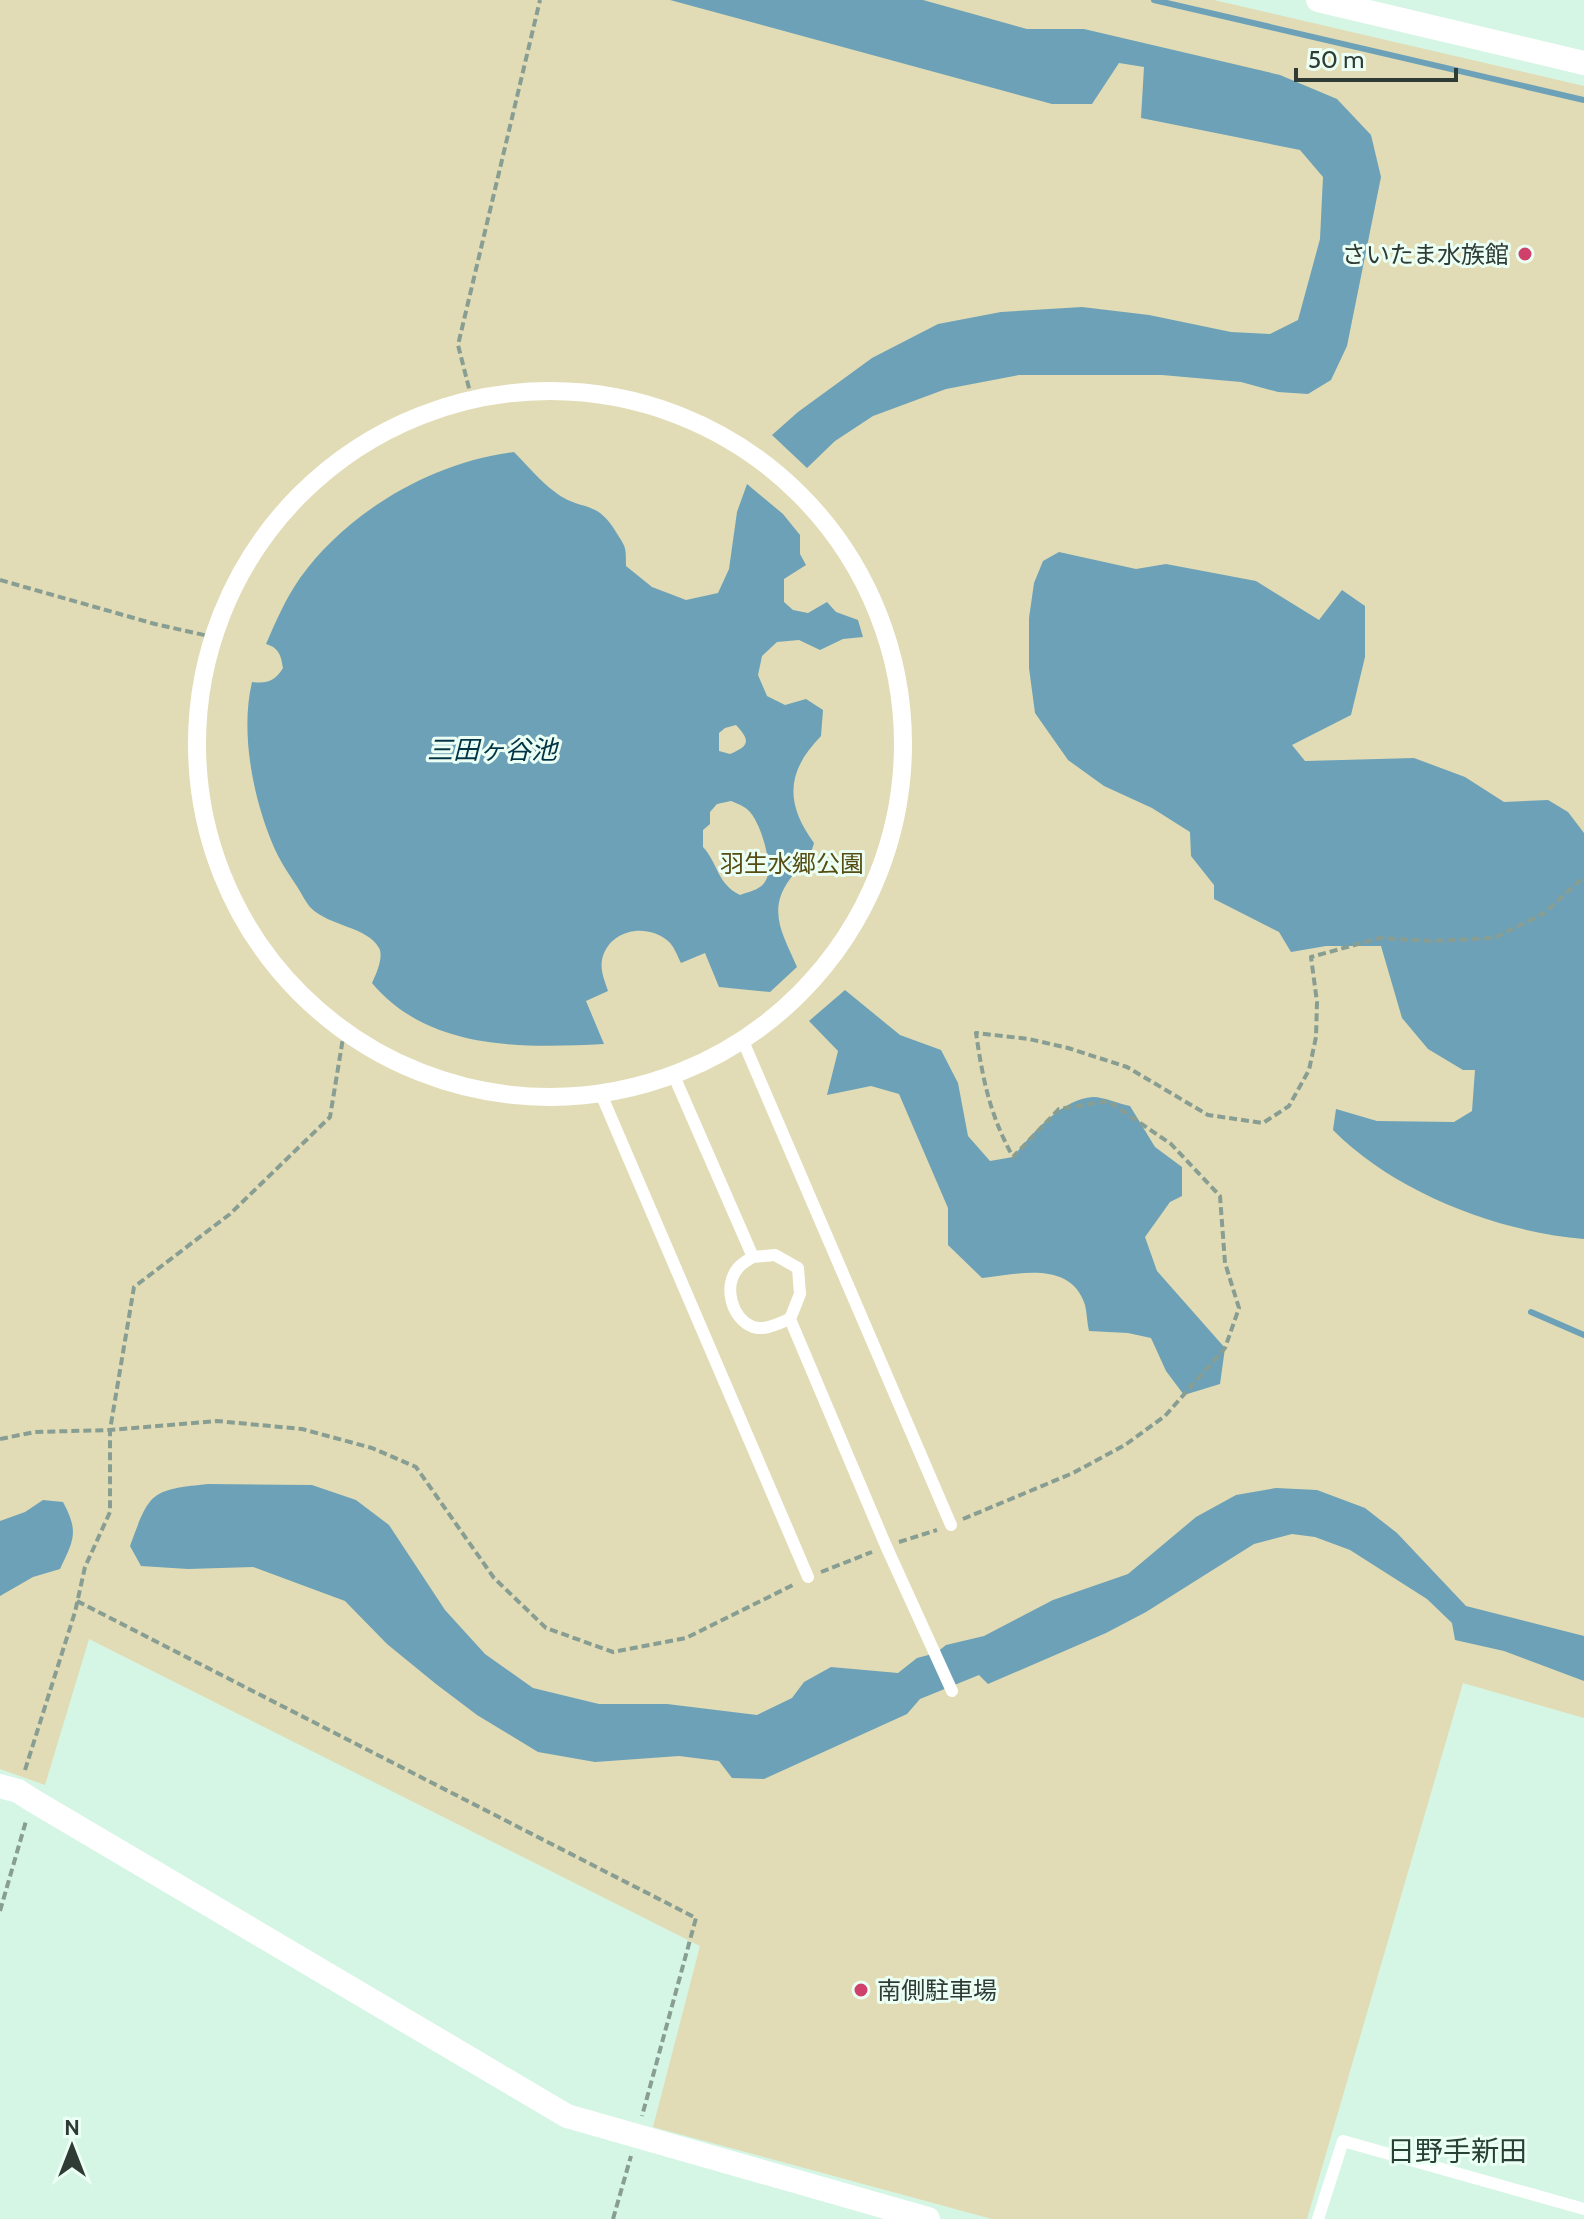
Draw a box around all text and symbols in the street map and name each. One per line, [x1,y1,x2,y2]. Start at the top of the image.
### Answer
scale bar [1296,32,1456,82]
text: 50 m [1308,45,1364,74]
place label: さいたま水族館 [1342,240,1509,269]
marker: さいたま水族館 [1516,245,1534,263]
water label: 三田ヶ谷池 [427,734,560,766]
park label: 羽生水郷公園 [720,849,864,878]
place label: 南側駐車場 [877,1976,997,2005]
marker: 南側駐車場 [852,1981,870,1999]
north arrow [32,2107,112,2187]
text: N [64,2114,80,2141]
district label: 日野手新田 [1387,2134,1527,2168]

